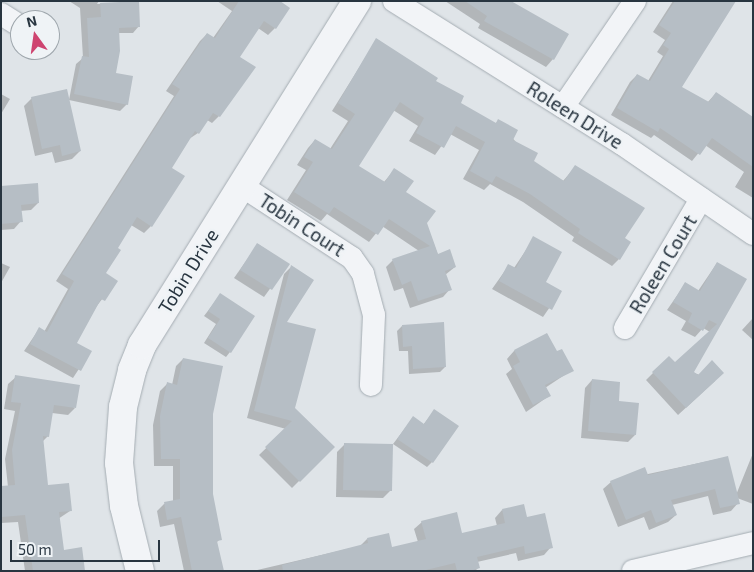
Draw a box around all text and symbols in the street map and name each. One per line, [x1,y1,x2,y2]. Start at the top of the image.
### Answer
north arrow [10,10,60,60]
text: N [25,11,38,30]
street label: Roleen Drive [523,76,627,154]
street label: Tobin Court [255,189,349,261]
street label: Roleen Court [625,211,701,317]
street label: Tobin Drive [153,224,223,318]
scale bar [12,530,162,562]
text: 50 m [18,540,52,558]

